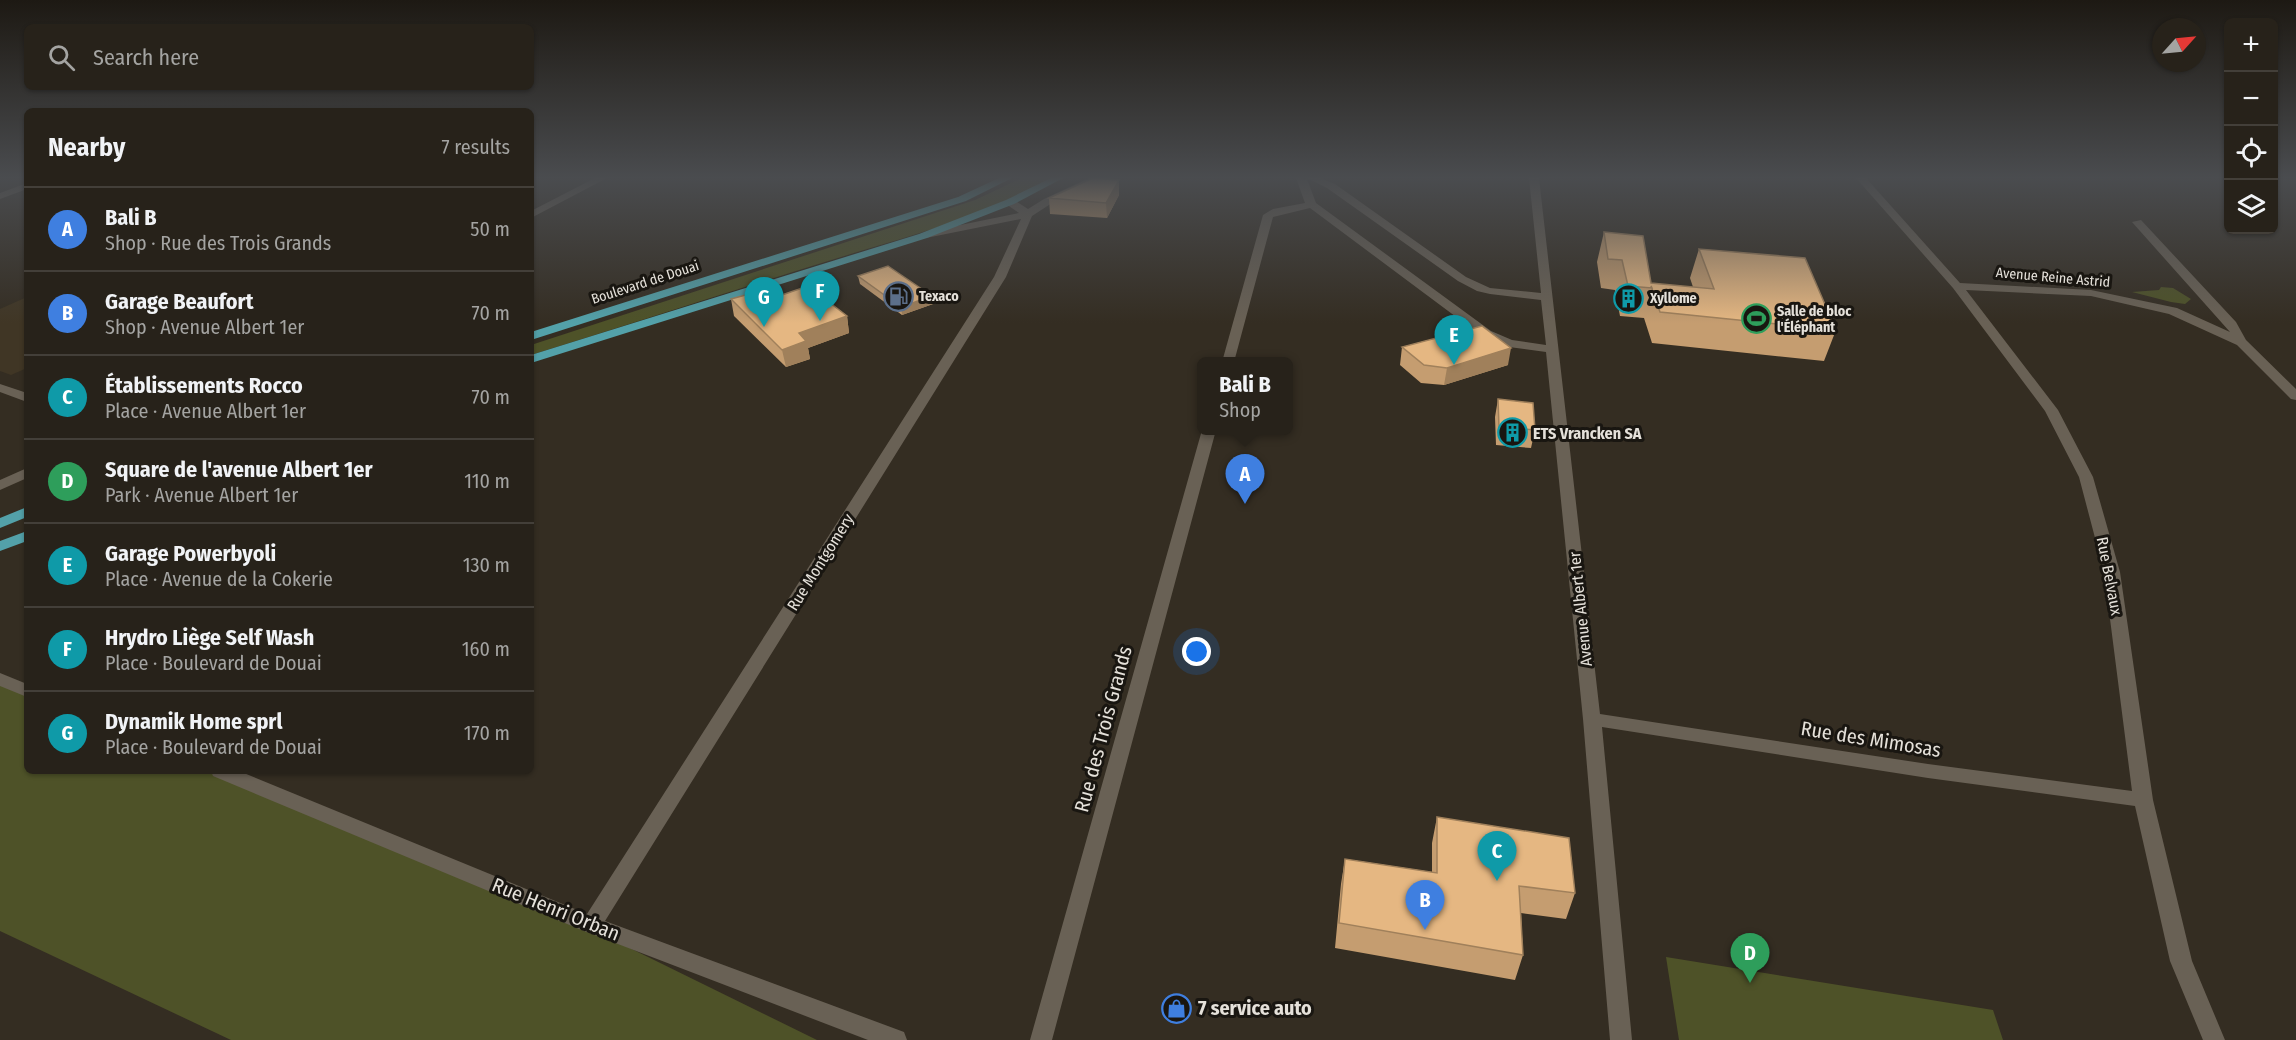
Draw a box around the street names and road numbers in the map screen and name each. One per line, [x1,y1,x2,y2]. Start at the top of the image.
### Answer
street label: Boulevard de Douai [589,257,701,308]
street label: Avenue Reine Astrid [1995,264,2111,291]
street label: Rue Montgomery [783,510,858,614]
street label: Rue Belvaux [2093,535,2126,617]
street label: Avenue Albert 1er [1565,550,1596,667]
street label: Rue des Trois Grands [1069,643,1137,815]
street label: Rue des Mimosas [1799,716,1943,762]
street label: Rue Henri Orban [489,872,623,946]

